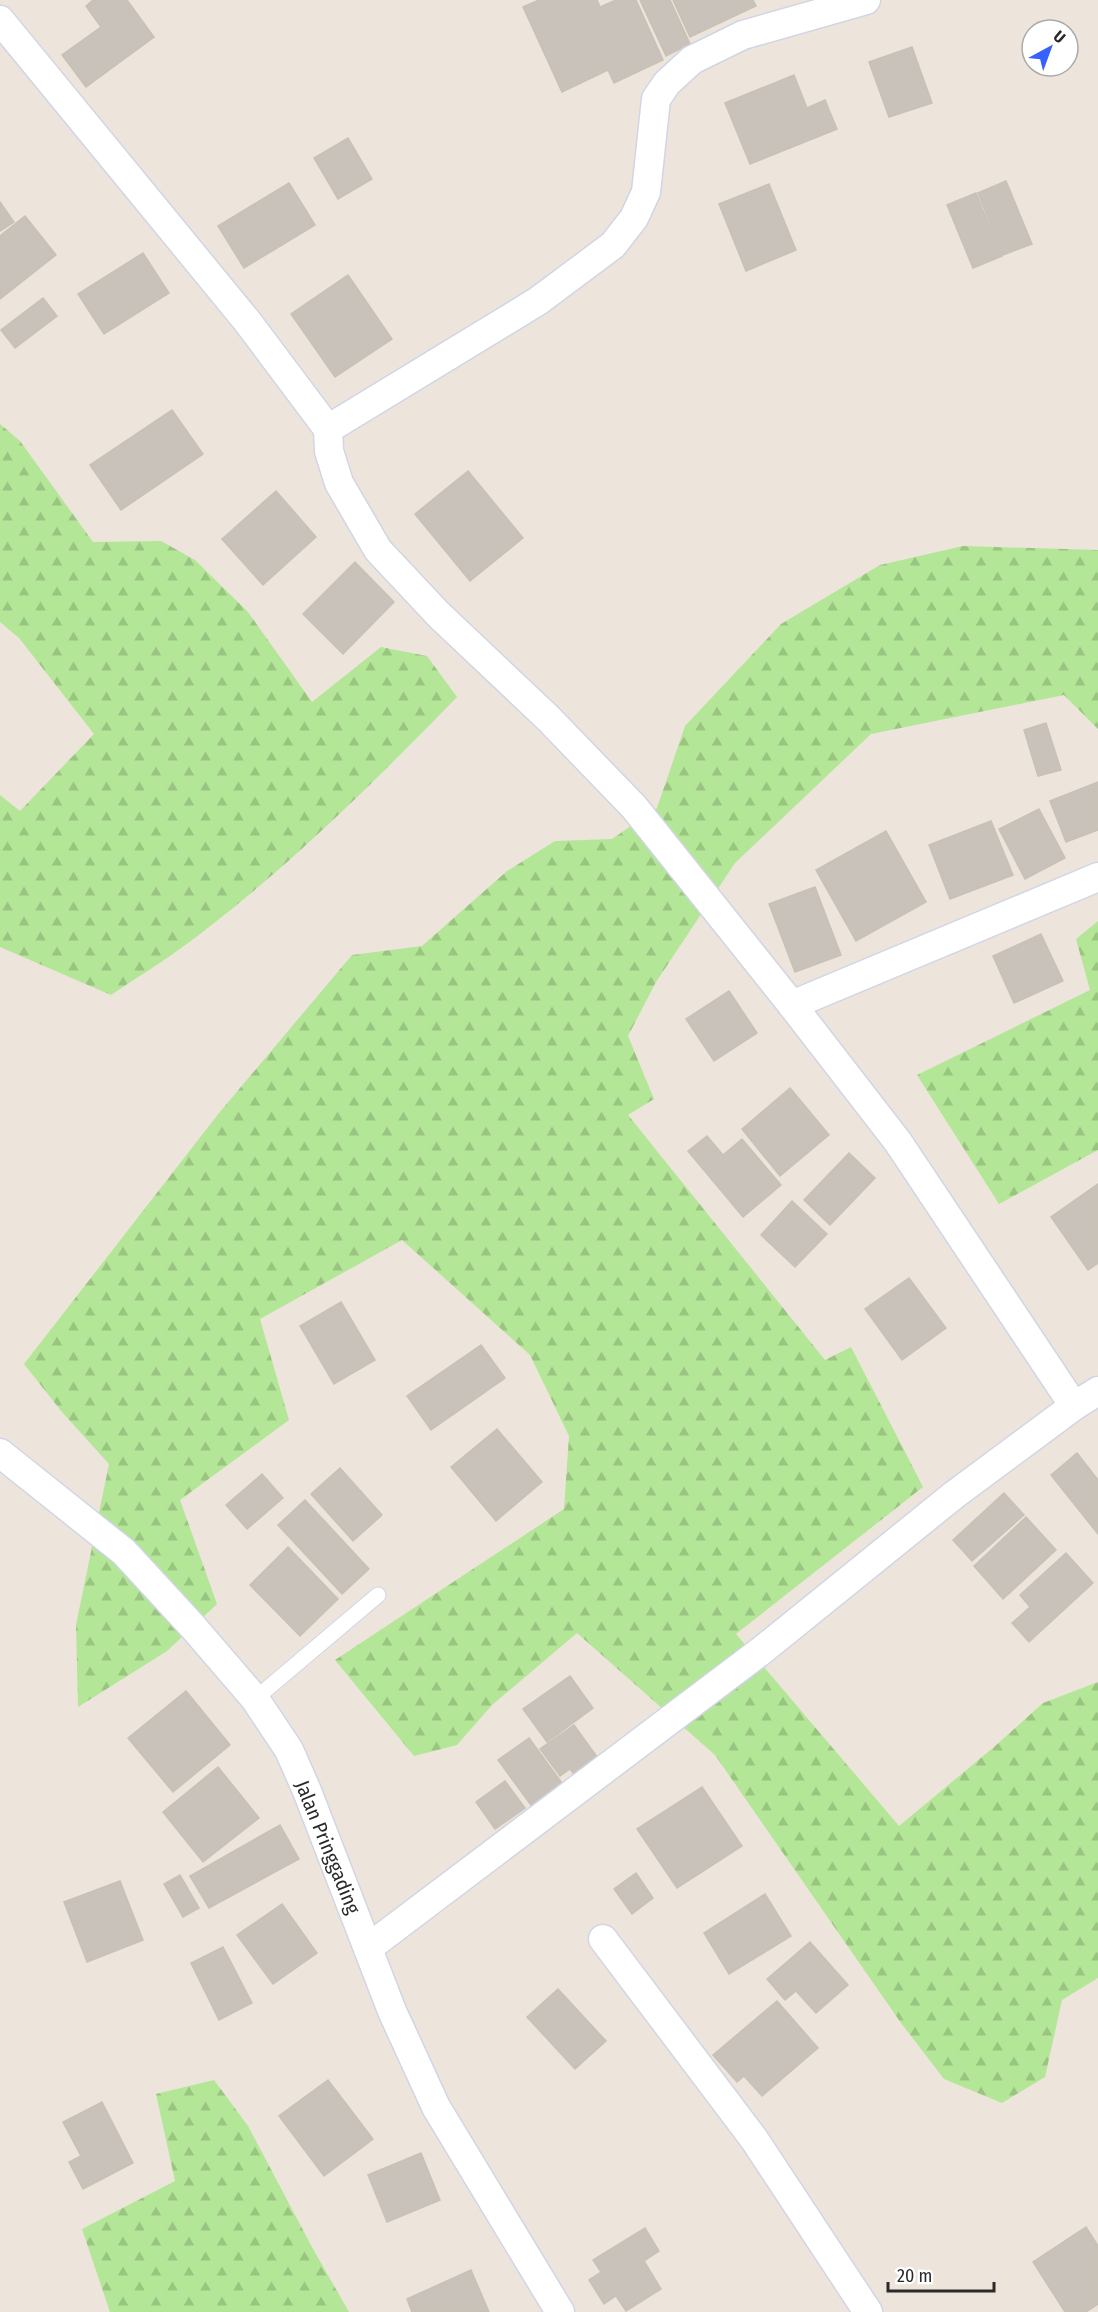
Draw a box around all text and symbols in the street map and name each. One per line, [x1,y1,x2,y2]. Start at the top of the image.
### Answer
north arrow [1020,18,1080,78]
text: U [1050,27,1069,47]
street label: Jalan Pringgading [290,1777,366,1918]
scale bar [888,2255,994,2293]
text: 20 m [897,2265,932,2287]

